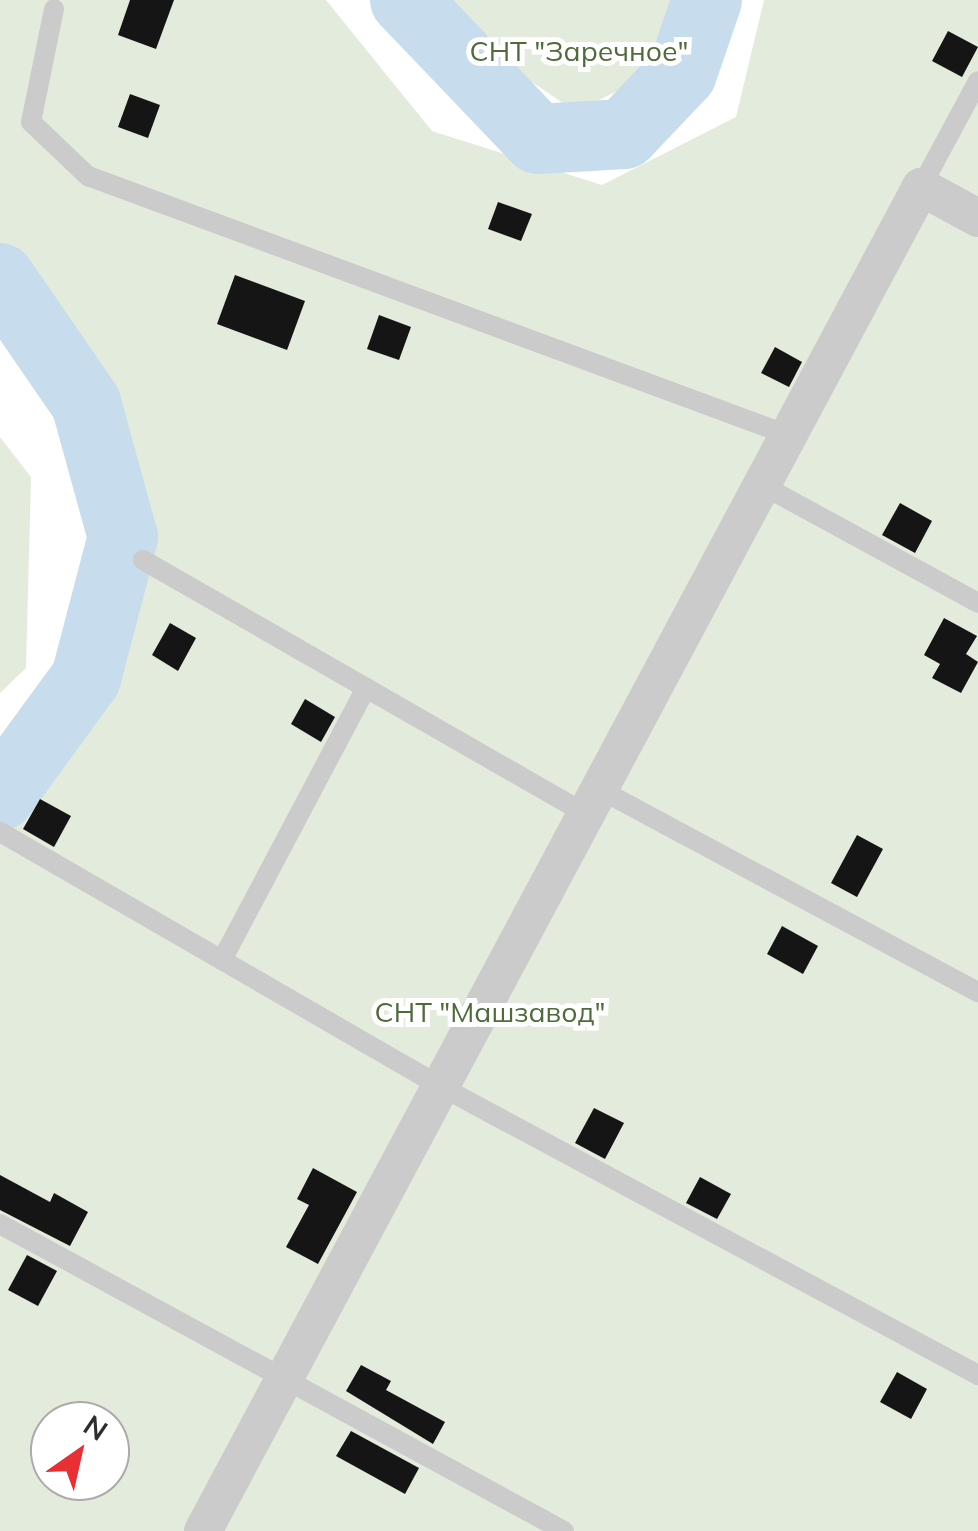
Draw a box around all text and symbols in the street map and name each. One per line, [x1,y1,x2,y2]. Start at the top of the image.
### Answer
park label: СНТ "Заречное" [469,34,689,68]
park label: СНТ "Машзавод" [375,995,605,1029]
north arrow [30,1401,130,1501]
text: N [77,1407,114,1448]

